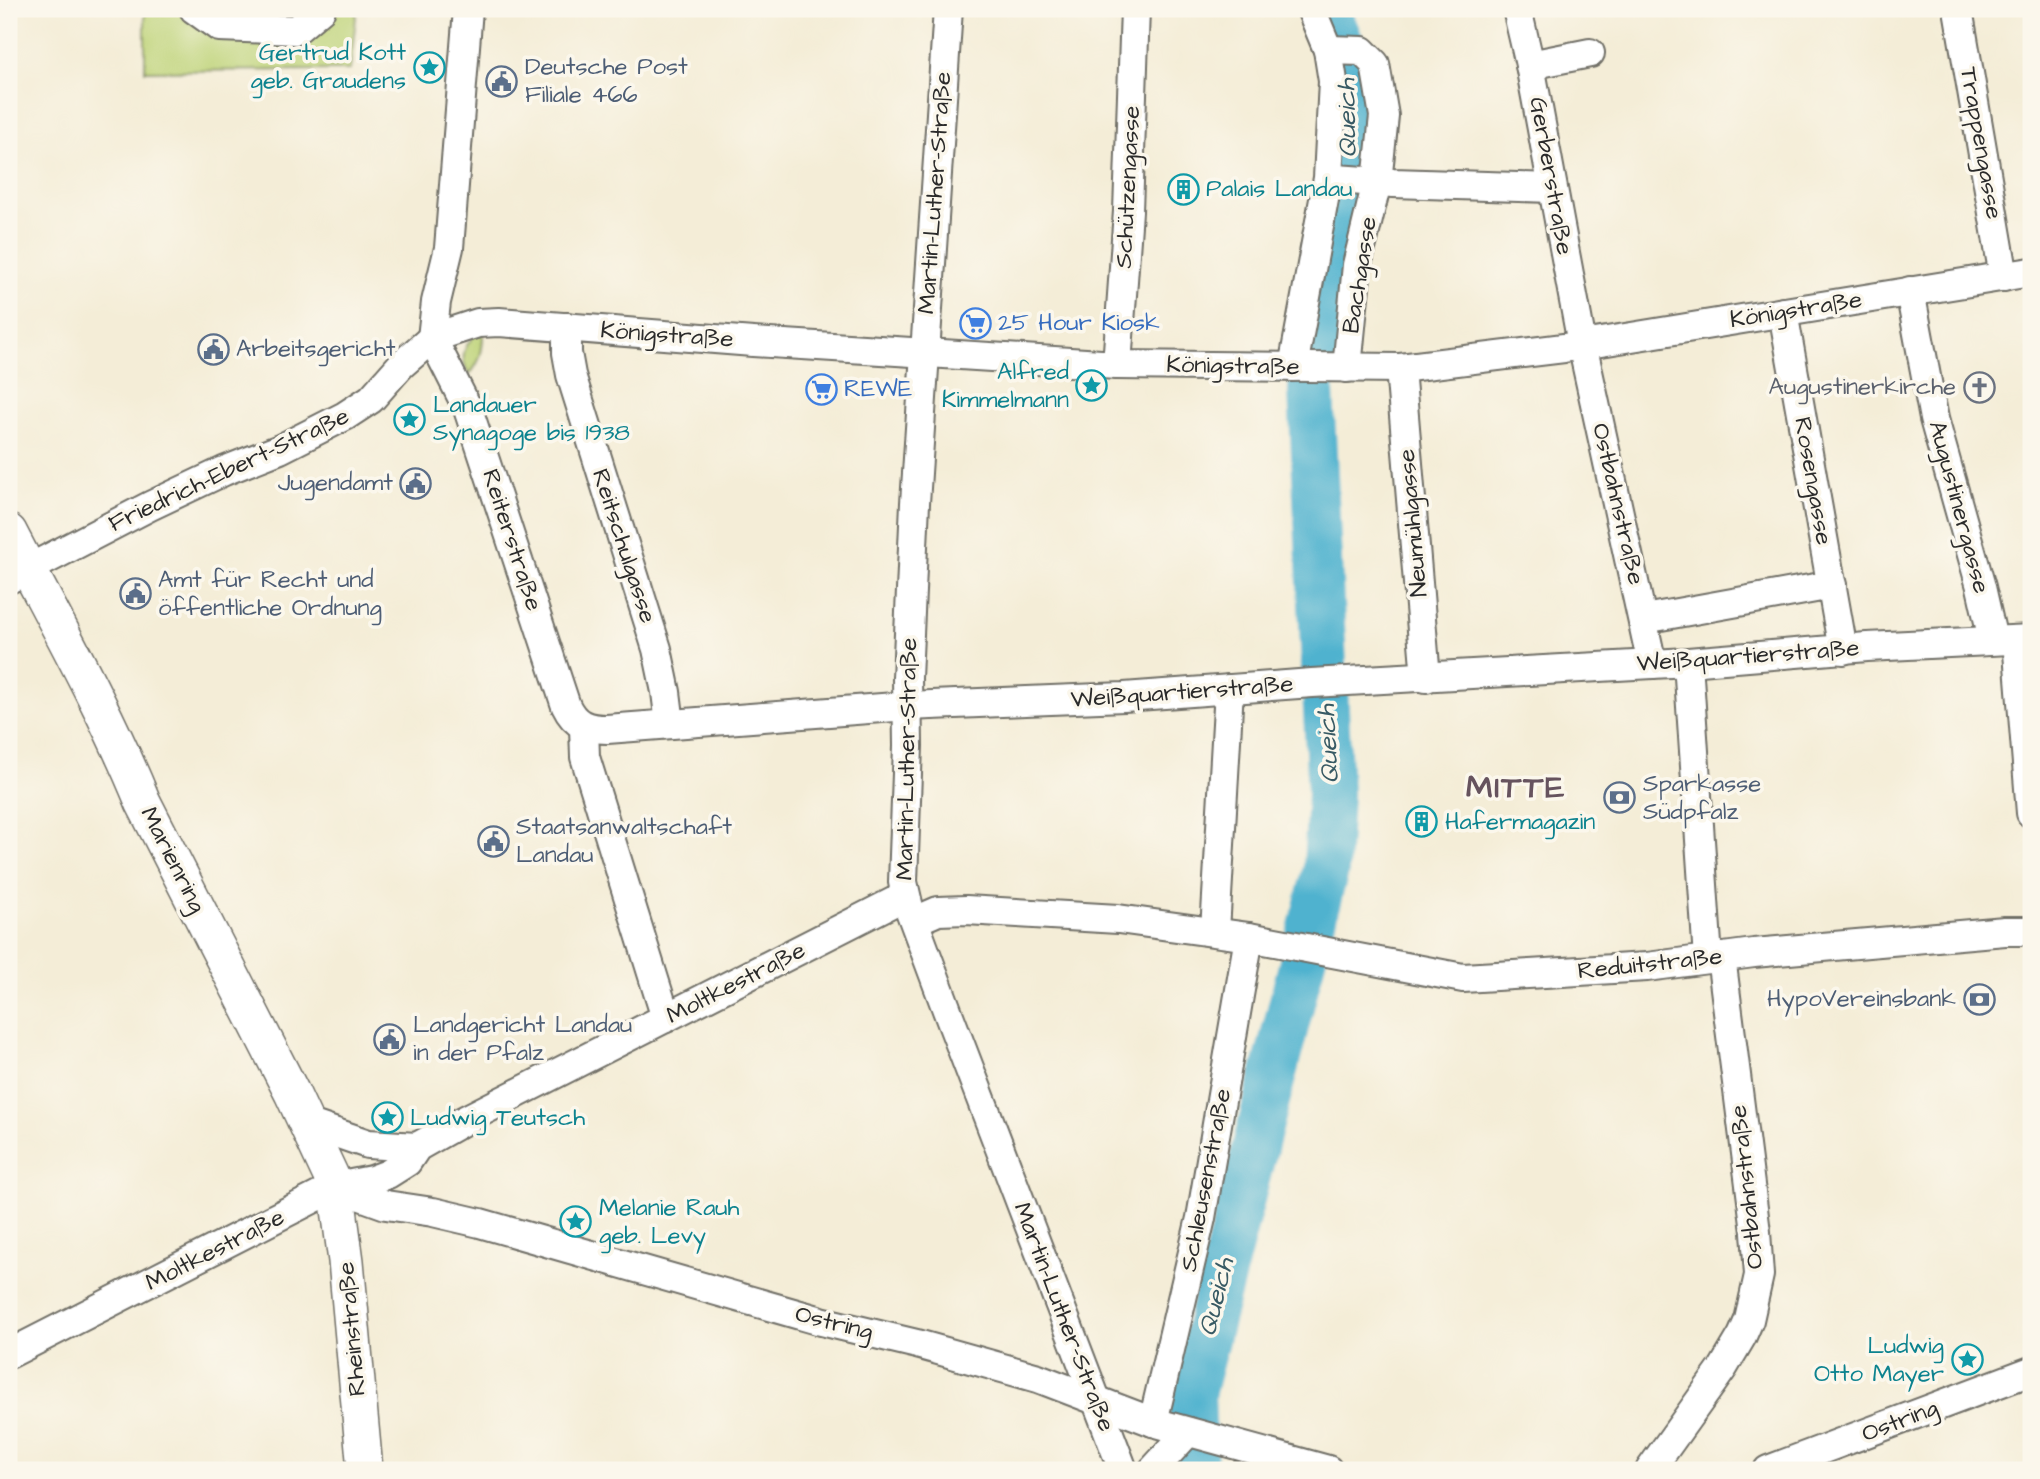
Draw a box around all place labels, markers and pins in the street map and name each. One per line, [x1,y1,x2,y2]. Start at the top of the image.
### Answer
place label: Gertrud Kott geb. Graudens [251,36,406,99]
place icon: Gertrud Kott geb. Graudens [412,50,446,84]
place label: Deutsche Post Filiale 466 [525,50,688,112]
public building icon: Deutsche Post Filiale 466 [485,64,519,98]
building icon: Palais Landau [1166,172,1200,206]
place label: Palais Landau [1206,172,1352,206]
supermarket icon: 25 Hour Kiosk [958,306,992,340]
place label: 25 Hour Kiosk [998,306,1160,340]
public building icon: Arbeitsgericht [196,332,230,366]
place label: Arbeitsgericht [236,332,396,367]
place label: Alfred Kimmelmann [942,355,1069,417]
place icon: Alfred Kimmelmann [1075,369,1109,403]
place label: Augustinerkirche [1769,370,1956,405]
church icon: Augustinerkirche [1962,370,1996,404]
supermarket icon: REWE [804,372,838,406]
place label: REWE [844,372,912,406]
place label: Landauer Synagoge bis 1938 [433,388,630,451]
place icon: Landauer Synagoge bis 1938 [393,402,427,436]
place label: Jugendamt [278,466,393,501]
public building icon: Jugendamt [399,466,433,500]
place label: Amt für Recht und öffentliche Ordnung [158,563,382,626]
public building icon: Amt für Recht und öffentliche Ordnung [118,577,152,611]
place label: Sparkasse Südpfalz [1643,767,1761,829]
bank icon: Sparkasse Südpfalz [1603,781,1637,815]
building icon: Hafermagazin [1405,805,1439,839]
place label: Hafermagazin [1445,805,1595,840]
place label: Staatsanwaltschaft Landau [516,810,732,872]
public building icon: Staatsanwaltschaft Landau [476,824,510,858]
place label: HypoVereinsbank [1767,982,1956,1017]
bank icon: HypoVereinsbank [1962,982,1996,1016]
place label: Landgericht Landau in der Pfalz [413,1008,632,1070]
public building icon: Landgericht Landau in der Pfalz [373,1022,407,1056]
place icon: Ludwig Teutsch [370,1101,404,1135]
place label: Ludwig Teutsch [410,1101,585,1136]
place label: Melanie Rauh geb. Levy [599,1191,740,1254]
place icon: Melanie Rauh geb. Levy [559,1205,593,1239]
place label: Ludwig Otto Mayer [1814,1329,1944,1392]
place icon: Ludwig Otto Mayer [1950,1343,1984,1377]

